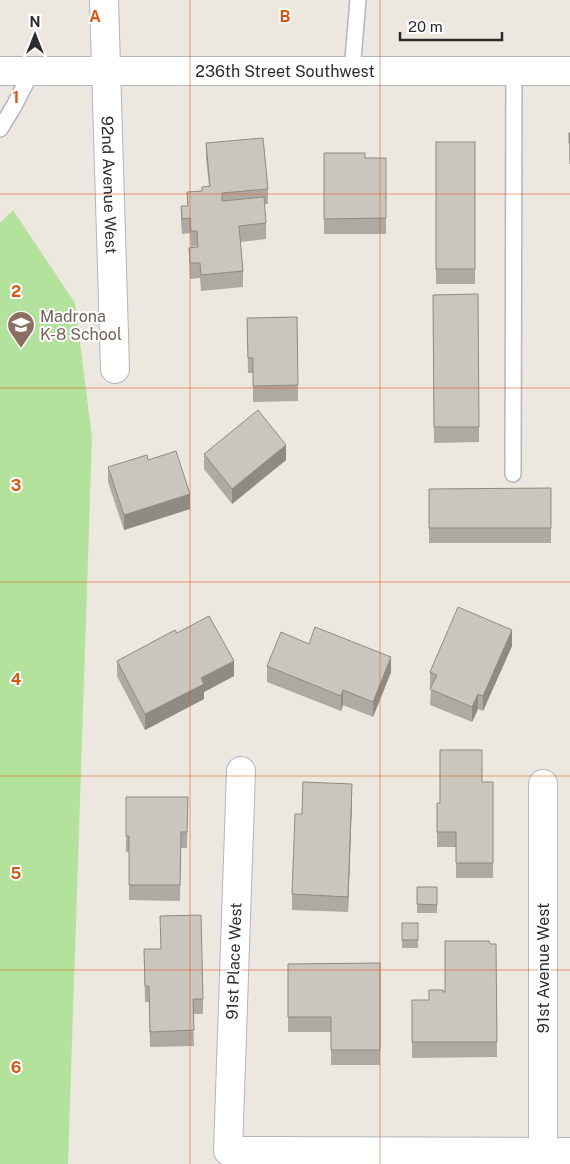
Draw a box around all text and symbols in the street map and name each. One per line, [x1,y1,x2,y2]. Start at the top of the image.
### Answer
text: A [89,7,101,26]
text: B [280,7,291,26]
north arrow [10,10,60,60]
scale bar [400,10,502,42]
text: N [30,14,40,30]
text: 20 m [408,18,443,35]
street label: 236th Street Southwest [195,62,375,81]
text: 1 [13,88,19,107]
street label: 92nd Avenue West [98,115,121,254]
text: 2 [11,282,21,301]
place label: Madrona K-8 School [40,307,122,344]
school or university icon: Madrona K-8 School [6,310,36,349]
text: 3 [11,476,21,495]
text: 4 [11,670,22,689]
text: 5 [11,864,22,883]
street label: 91st Place West [222,902,246,1020]
street label: 91st Avenue West [534,903,553,1033]
text: 6 [11,1058,21,1077]

